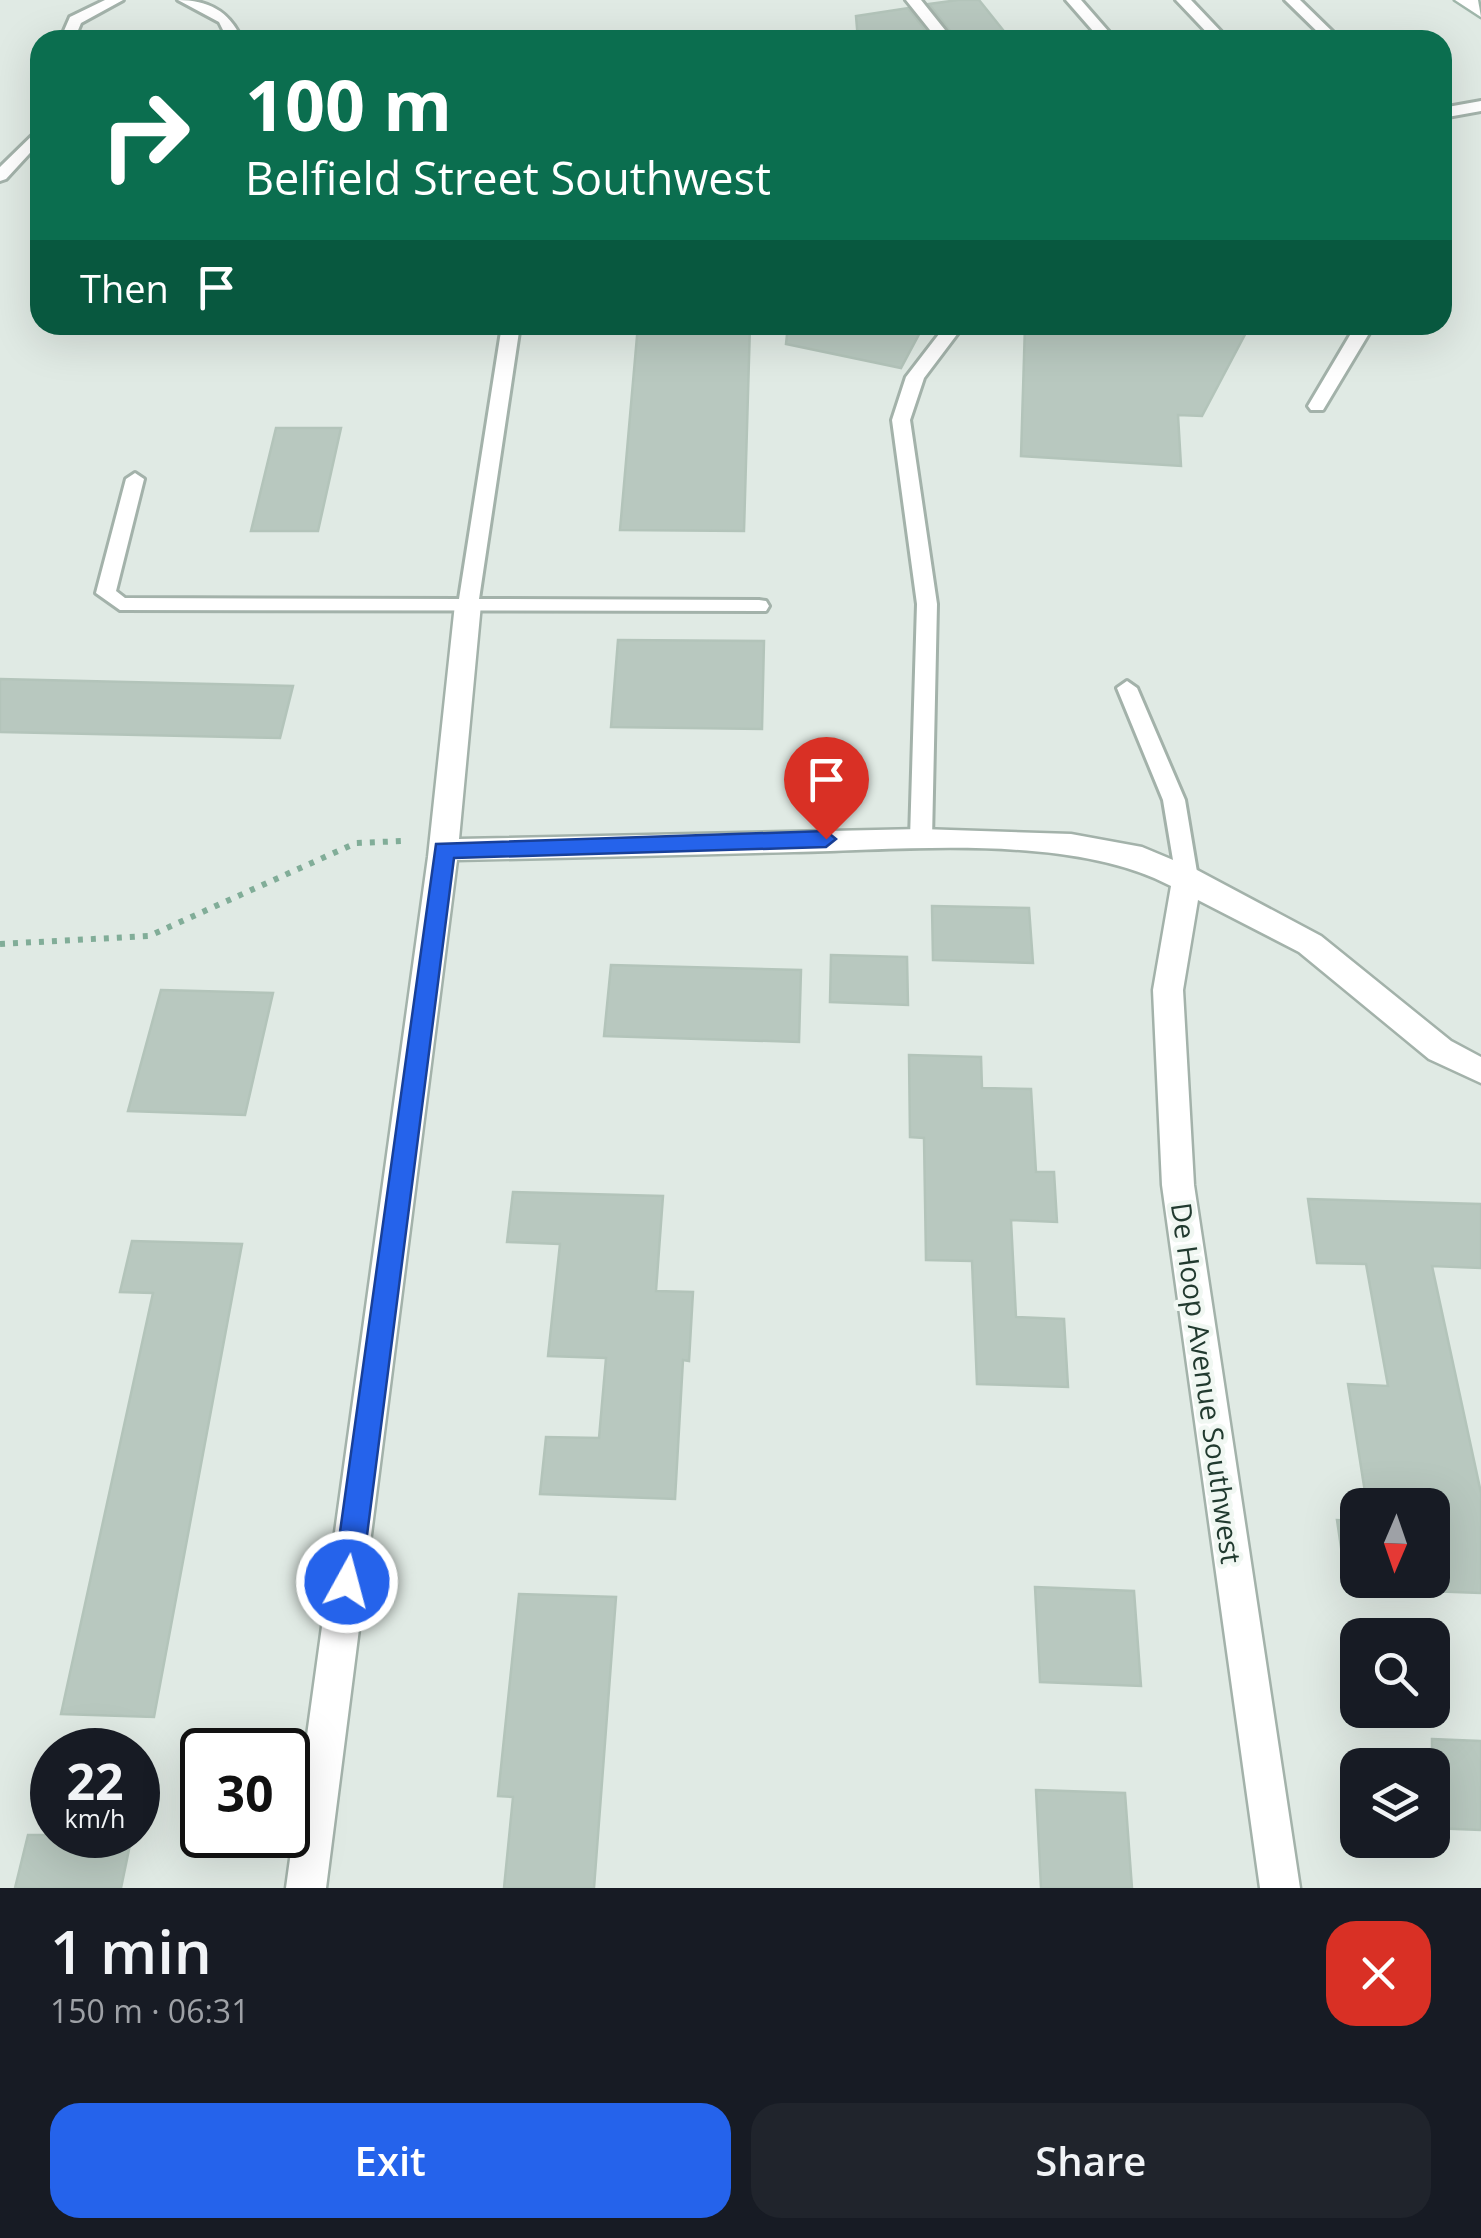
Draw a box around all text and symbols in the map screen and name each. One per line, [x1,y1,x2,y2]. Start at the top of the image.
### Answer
text: 100 m [245,56,452,152]
icon: right [80,70,210,200]
text: Belfield Street Southwest [245,147,771,208]
icon: arrive [189,260,244,315]
text: Then [80,262,169,314]
pin [784,737,869,840]
icon: arrive [799,752,854,807]
street label: De Hoop Avenue Southwest [1163,1200,1251,1566]
north arrow [1340,1488,1450,1598]
map controls [1340,1488,1450,1858]
position arrow [295,1530,399,1634]
button: search [1340,1618,1450,1728]
speed limit sign: 30 [180,1728,310,1858]
text: 22 [66,1747,124,1815]
button: layers [1340,1748,1450,1858]
text: km/h [65,1801,125,1835]
text: 1 min [50,1910,212,1992]
button: close [1326,1921,1431,2026]
text: 150 m · 06:31 [50,1989,249,2032]
button: Exit [50,2103,731,2218]
button: Share [751,2103,1431,2218]

